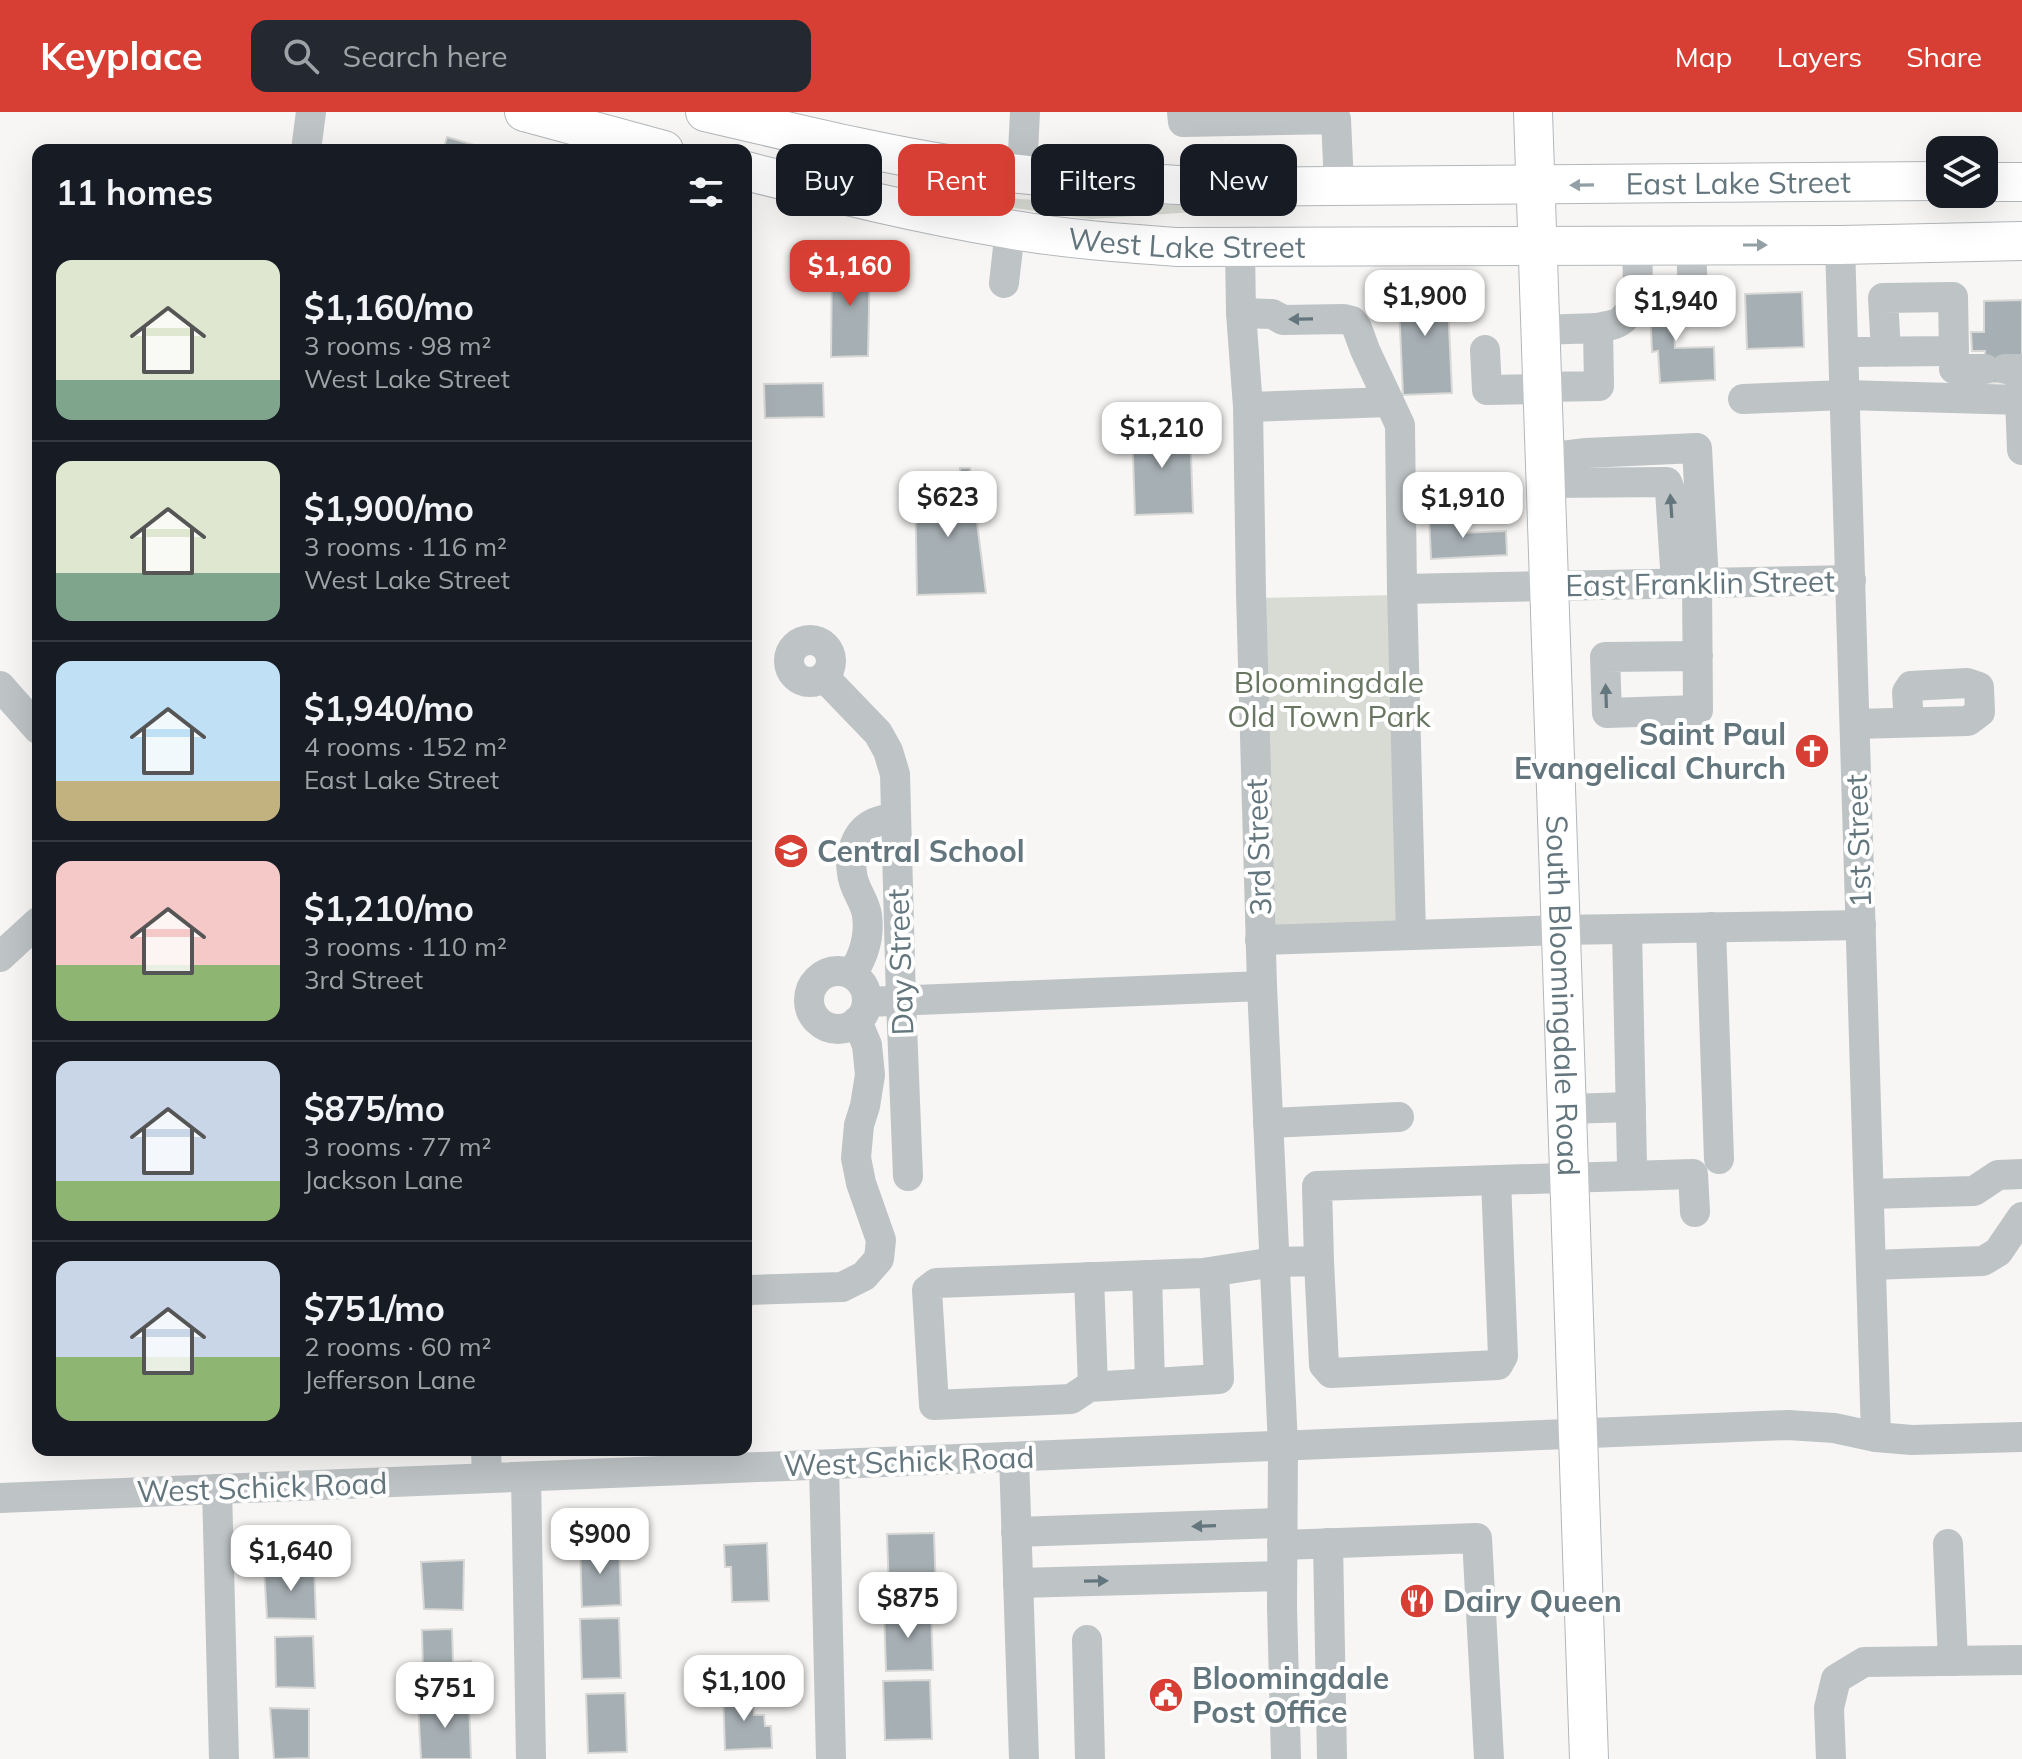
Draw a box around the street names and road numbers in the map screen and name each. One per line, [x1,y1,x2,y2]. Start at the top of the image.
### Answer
street label: East Lake Street [1626,163,1851,203]
street label: West Lake Street [1066,219,1305,266]
street label: East Franklin Street [1565,562,1835,604]
street label: 1st Street [1837,773,1879,909]
street label: 3rd Street [1237,778,1279,916]
street label: South Bloomingdale Road [1538,814,1588,1177]
street label: Day Street [878,888,922,1036]
street label: West Schick Road [783,1438,1035,1484]
street label: West Schick Road [136,1464,388,1510]

